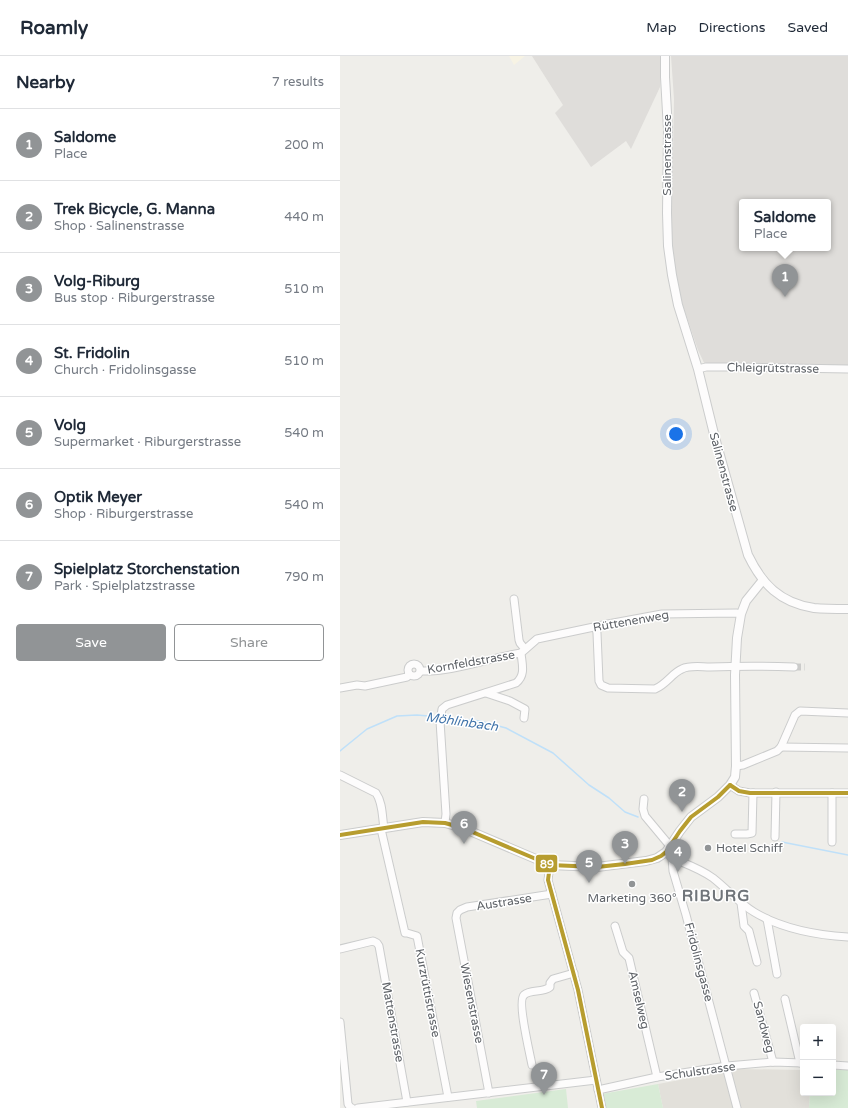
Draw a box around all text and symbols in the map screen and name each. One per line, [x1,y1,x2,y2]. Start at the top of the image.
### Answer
text: Roamly [20,17,88,39]
text: Map [646,19,677,36]
text: Directions [699,19,766,36]
text: Saved [788,19,828,36]
text: Nearby [16,72,75,93]
text: 7 results [272,74,324,90]
street label: Salinenstrasse [660,114,674,196]
text: Saldome [54,128,116,146]
text: 1 [25,137,33,153]
text: 200 m [284,137,324,153]
text: Place [54,146,87,162]
popup [739,199,831,251]
text: Trek Bicycle, G. Manna [54,200,215,218]
text: Saldome [754,208,816,226]
text: 2 [25,209,33,225]
text: 440 m [284,209,324,225]
text: Shop · Salinenstrasse [54,218,184,234]
text: Place [754,226,787,242]
pin: 1 [772,264,798,297]
text: Volg-Riburg [54,272,140,290]
text: 3 [25,281,33,297]
text: 510 m [284,281,324,297]
text: Bus stop · Riburgerstrasse [54,290,215,306]
text: St. Fridolin [54,344,130,362]
text: 4 [25,353,33,369]
text: 510 m [284,353,324,369]
street label: Chleigrütstrasse [727,360,820,376]
text: Church · Fridolinsgasse [54,362,196,378]
text: Volg [54,416,86,434]
your location [666,424,686,444]
text: 5 [25,425,33,441]
text: 540 m [284,425,324,441]
street label: Salinenstrasse [707,431,741,513]
text: Supermarket · Riburgerstrasse [54,434,241,450]
text: Optik Meyer [54,488,142,506]
text: 6 [25,497,33,513]
text: 540 m [284,497,324,513]
text: Shop · Riburgerstrasse [54,506,193,522]
text: Spielplatz Storchenstation [54,560,240,578]
text: 7 [25,569,33,585]
text: 790 m [284,569,324,585]
text: Park · Spielplatzstrasse [54,578,195,594]
street label: Rüttenenweg [592,607,670,635]
button: Save [16,624,166,661]
button: Share [174,624,324,661]
street label: Kornfeldstrasse [426,647,516,677]
water label: Möhlinbach [425,709,500,735]
pin: 2 [669,779,695,812]
pin: 6 [451,811,477,844]
pin: 3 [612,831,638,864]
pin: 4 [665,839,691,872]
place label: Hotel Schiff [716,841,784,855]
marker: Hotel Schiff [703,843,713,853]
pin: 5 [576,850,602,883]
line badge: 89 [535,854,558,873]
text: 89 [540,858,554,871]
marker: Marketing 360° [627,879,637,889]
district label: RIBURG [682,886,750,906]
street label: Austrasse [475,891,533,913]
place label: Marketing 360° [588,891,676,905]
street label: Fridolinsgasse [682,921,716,1003]
street label: Kurzrüttistrasse [413,948,443,1039]
street label: Wiesenstrasse [457,962,487,1045]
street label: Amselweg [626,970,652,1030]
street label: Mattenstrasse [379,981,407,1063]
street label: Sandweg [750,1000,778,1054]
map controls [800,1024,836,1096]
button: + [800,1024,836,1060]
street label: Schulstrasse [664,1059,736,1083]
button: − [800,1060,836,1096]
pin: 7 [531,1062,557,1095]

